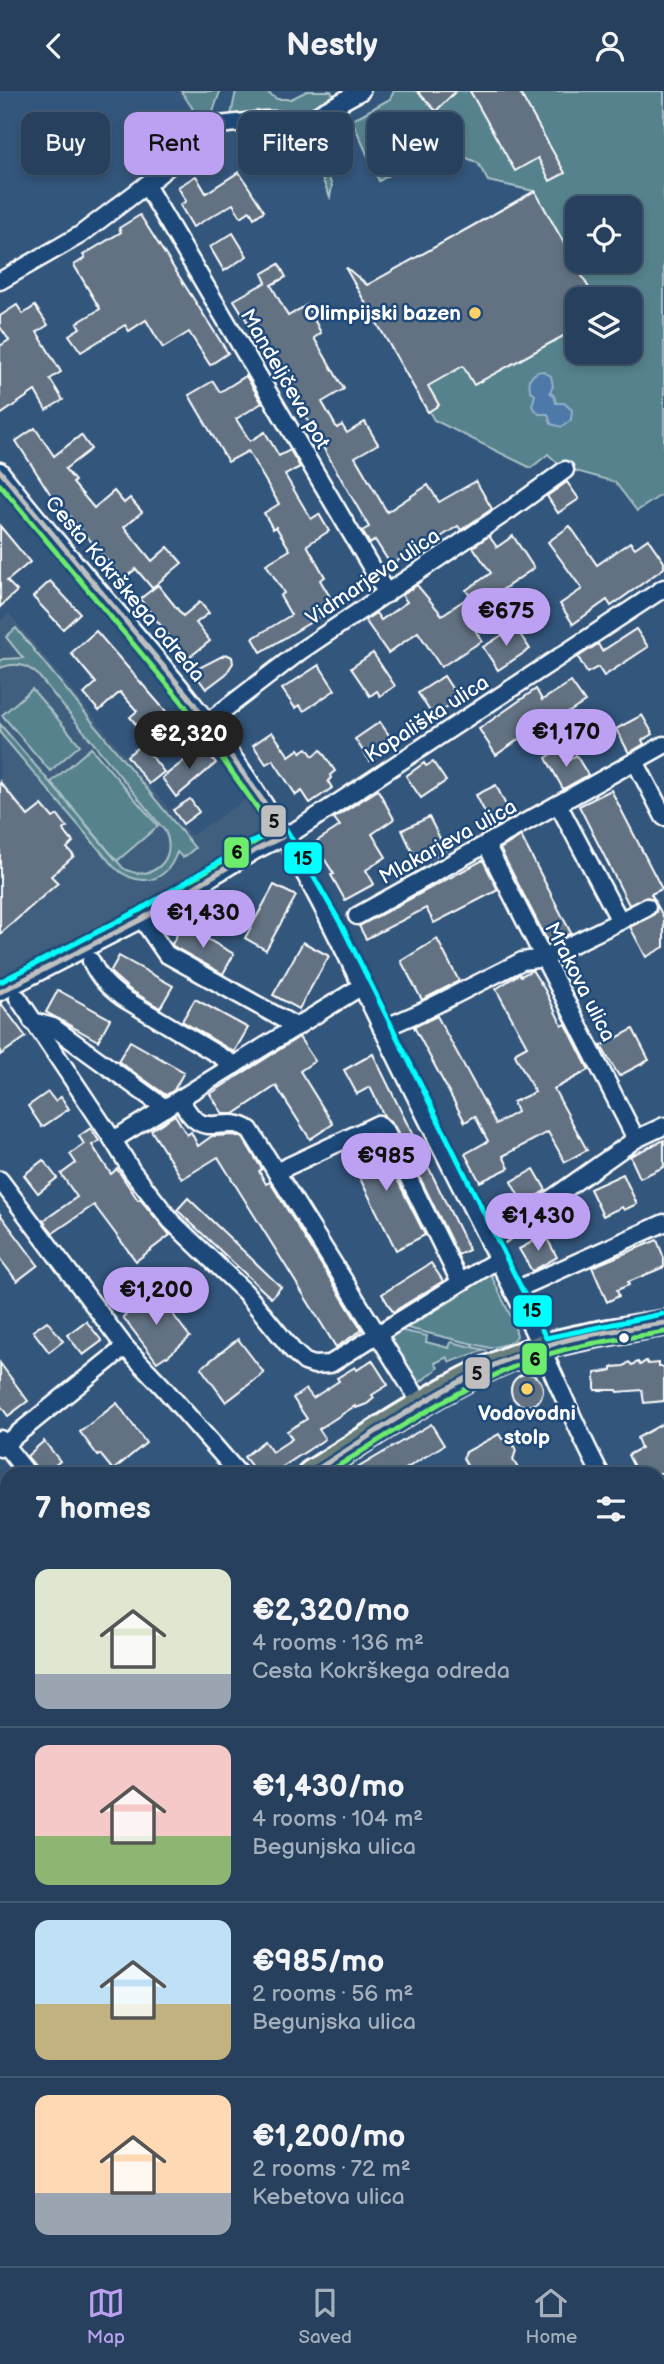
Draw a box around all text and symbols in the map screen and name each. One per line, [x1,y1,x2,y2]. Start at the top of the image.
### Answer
text: Nestly [286,26,378,65]
icon: back [35,27,73,65]
icon: person [591,27,629,65]
chip: Buy [21,112,110,175]
chip: Rent [124,112,224,175]
chip: Filters [238,112,353,175]
chip: New [367,112,463,175]
map controls [565,196,642,364]
button: locate [565,196,642,273]
button: layers [565,287,642,364]
place label: Olimpijski bazen [304,301,461,326]
street label: Mandeljčeva pot [235,305,335,454]
marker: Olimpijski bazen [467,305,483,321]
street label: Cesta Kokrškega odreda [40,491,210,687]
street label: Vidmarjeva ulica [301,523,445,631]
pin: €675 [465,589,547,648]
text: €675 [477,597,535,625]
street label: Kopališka ulica [360,670,494,768]
pin: €1,170 [509,709,623,769]
pin: €2,320 [132,711,246,771]
text: €1,170 [532,718,600,746]
text: €2,320 [150,720,228,748]
street label: Mlakarjeva ulica [375,794,521,890]
line badge: 5 [260,804,287,838]
text: 5 [269,811,280,834]
line badge: 6 [223,836,250,869]
line badge: 15 [283,841,323,875]
text: 6 [231,842,243,865]
text: 15 [294,848,313,871]
pin: €1,430 [146,891,260,950]
text: €1,430 [166,899,240,927]
street label: Mrakova ulica [539,918,621,1046]
pin: €985 [345,1133,427,1193]
text: €985 [357,1142,415,1170]
pin: €1,430 [481,1193,595,1253]
text: €1,430 [501,1202,575,1230]
pin: €1,200 [99,1267,213,1327]
text: €1,200 [119,1276,193,1304]
line badge: 15 [512,1294,553,1328]
text: 15 [523,1300,542,1323]
unlabelled marker [617,1331,631,1345]
line badge: 6 [521,1342,548,1376]
text: 6 [529,1349,541,1372]
line badge: 5 [464,1356,491,1390]
text: 5 [472,1363,483,1386]
marker: Vodovodni stolp [519,1381,535,1397]
place label: Vodovodni stolp [478,1401,576,1450]
icon: filters [592,1490,630,1528]
text: 7 homes [35,1491,151,1527]
text: €2,320/mo [252,1593,410,1629]
icon: home [91,1597,175,1681]
text: 4 rooms · 136 m² [252,1629,424,1657]
text: Cesta Kokrškega odreda [252,1657,510,1685]
text: €1,430/mo [252,1769,405,1805]
icon: home [91,1773,175,1857]
text: 4 rooms · 104 m² [252,1805,423,1833]
text: Begunjska ulica [252,1833,416,1861]
text: €985/mo [252,1944,384,1980]
icon: home [91,1948,175,2032]
text: 2 rooms · 56 m² [252,1980,414,2008]
text: Begunjska ulica [252,2008,416,2036]
text: €1,200/mo [252,2119,405,2155]
icon: home [91,2123,175,2207]
text: 2 rooms · 72 m² [252,2155,411,2183]
text: Kebetova ulica [252,2183,405,2211]
tab: Map [87,2284,125,2349]
tab: Saved [299,2284,352,2349]
tab: Home [526,2284,577,2349]

